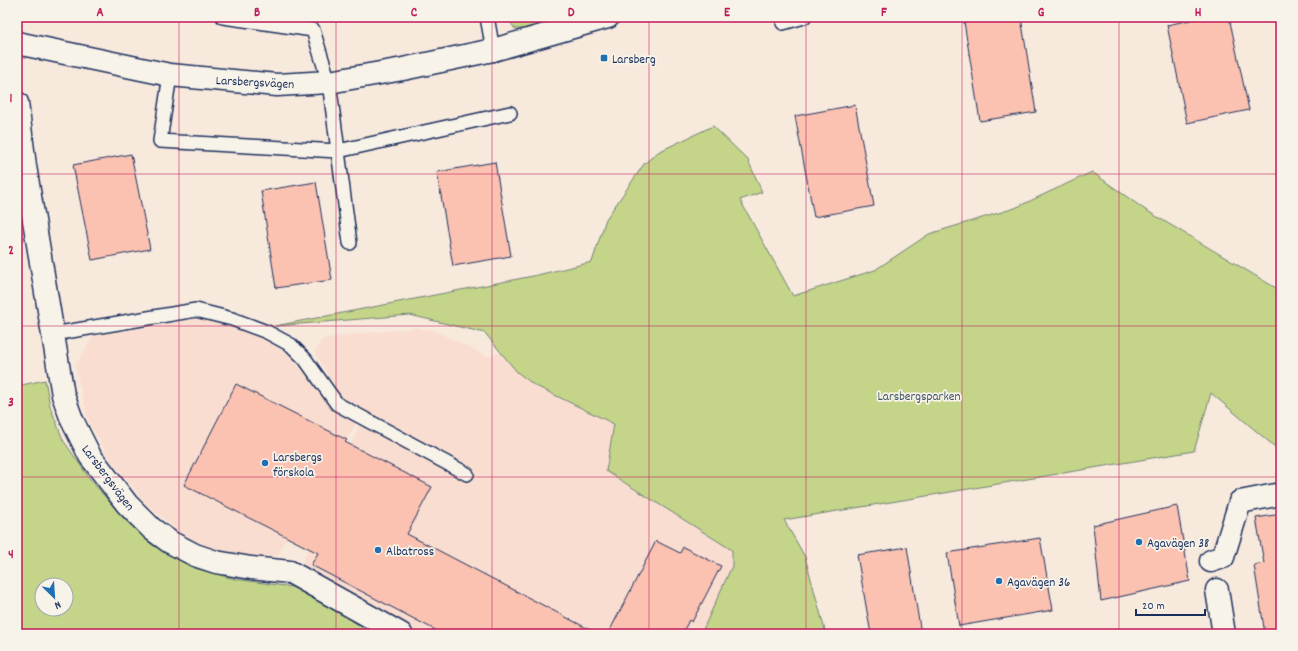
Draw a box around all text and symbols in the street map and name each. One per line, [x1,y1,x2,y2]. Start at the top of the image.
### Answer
text: A [96,4,104,23]
text: B [254,4,260,23]
text: C [411,4,418,23]
text: D [568,4,575,23]
text: E [724,4,731,23]
text: F [881,4,887,23]
text: G [1038,4,1045,23]
text: H [1195,4,1202,23]
place label: Larsberg [612,51,656,70]
marker: Larsberg [599,53,609,63]
street label: Larsbergsvägen [215,72,295,95]
text: 1 [10,90,13,109]
text: 2 [8,242,14,261]
park label: Larsbergsparken [877,388,961,407]
text: 3 [8,394,14,413]
street label: Larsbergsvägen [76,441,138,516]
place label: Larsbergs förskola [273,449,322,483]
marker: Larsbergs förskola [260,458,270,468]
place label: Agavägen 38 [1147,535,1209,554]
marker: Agavägen 38 [1134,537,1144,547]
place label: Albatross [386,543,434,562]
marker: Albatross [373,545,383,555]
text: 4 [8,546,14,565]
place label: Agavägen 36 [1007,574,1070,593]
marker: Agavägen 36 [994,576,1004,586]
north arrow [34,577,74,617]
scale bar [1136,591,1205,617]
text: N [51,596,63,613]
text: 20 m [1142,598,1165,615]

